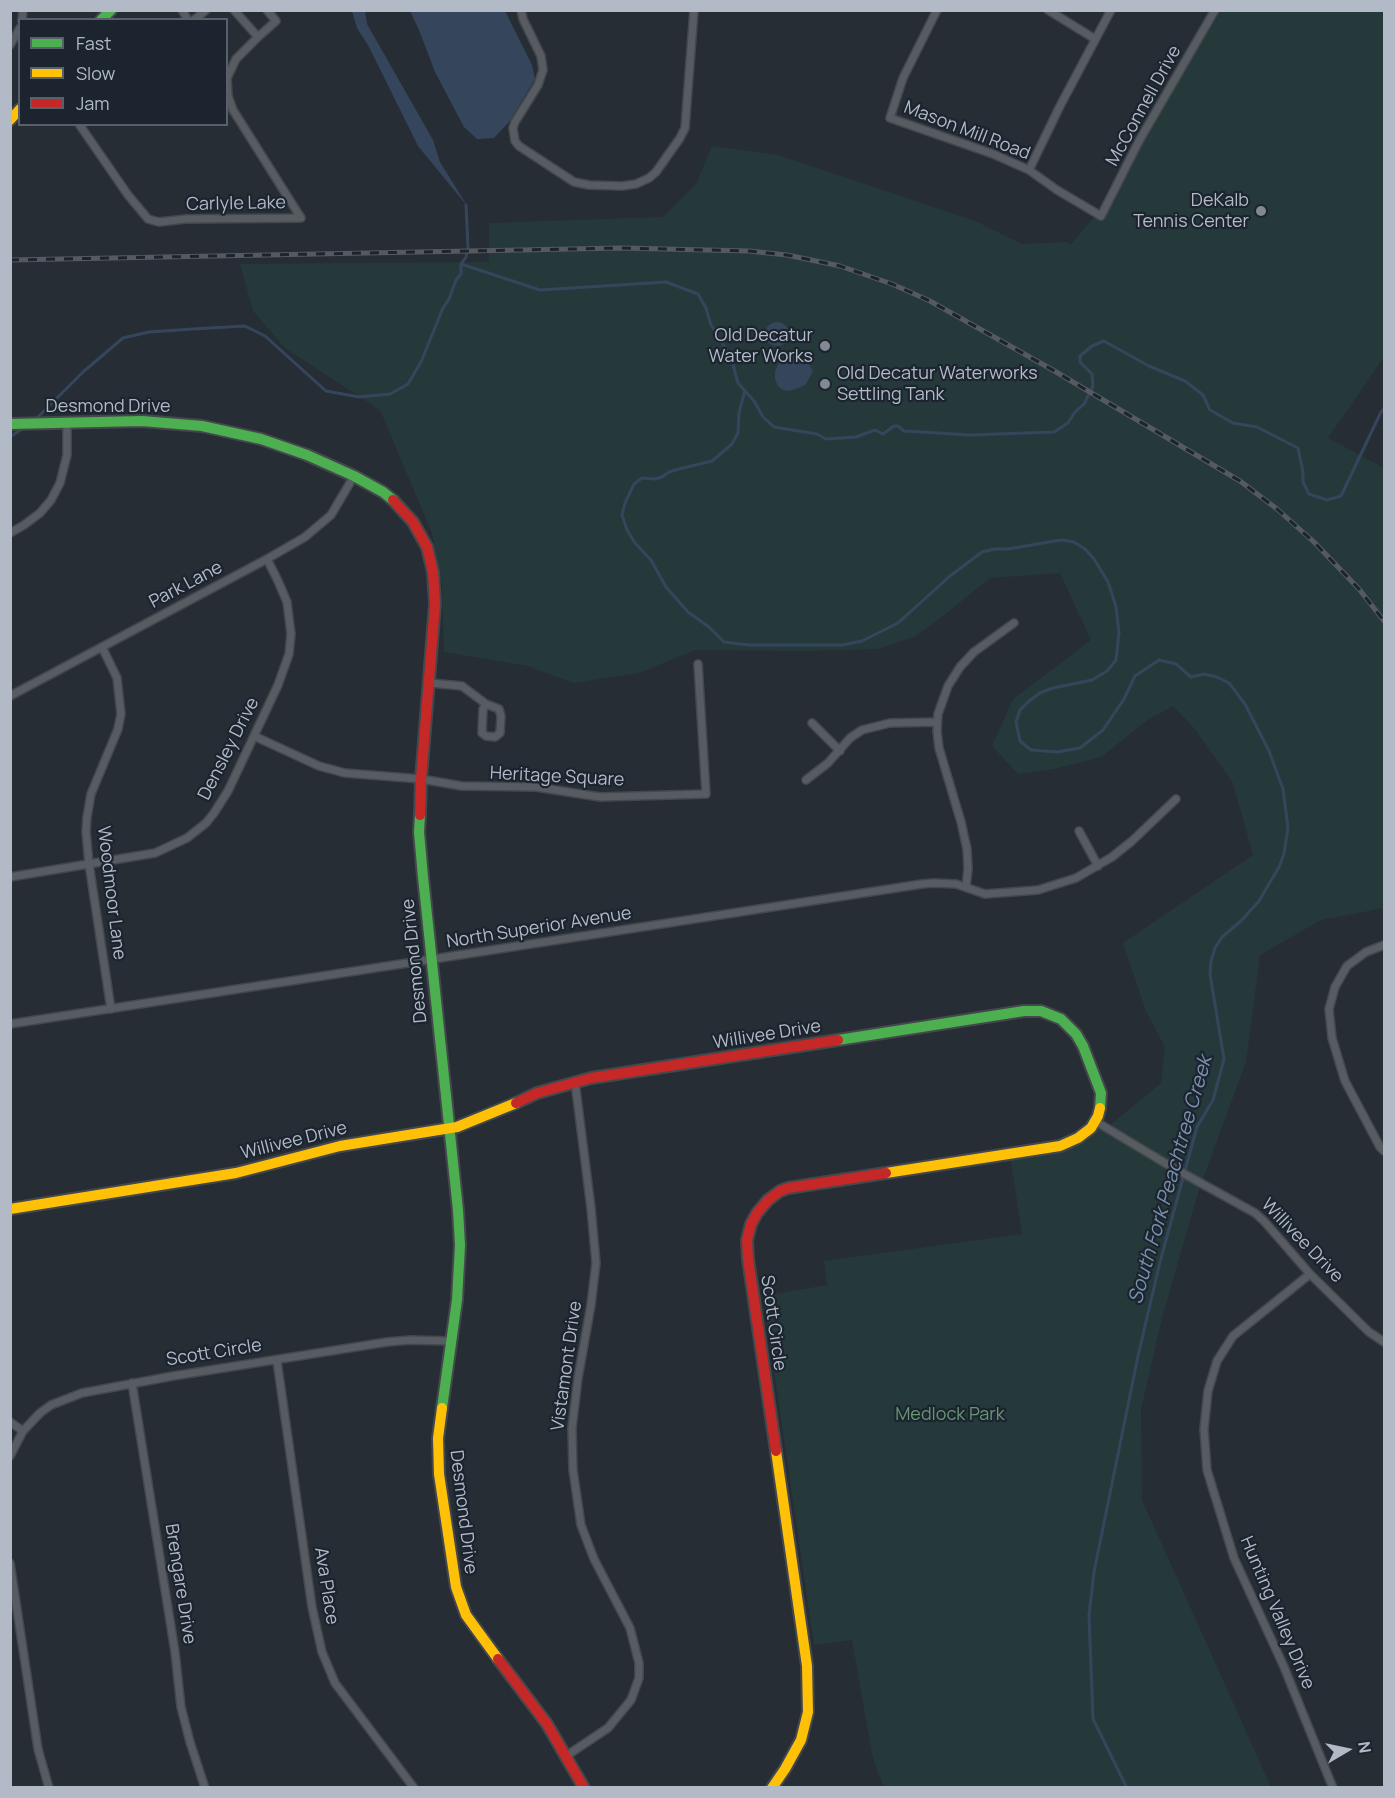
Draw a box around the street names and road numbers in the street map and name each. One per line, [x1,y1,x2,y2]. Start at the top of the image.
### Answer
street label: McConnell Drive [1102,42,1186,170]
street label: Mason Mill Road [901,97,1033,165]
street label: Carlyle Lake [186,192,286,216]
street label: Desmond Drive [46,396,170,418]
street label: Park Lane [146,557,226,613]
street label: Densley Drive [194,694,264,804]
street label: Heritage Square [489,763,625,791]
street label: Woodmoor Lane [92,825,130,961]
street label: Desmond Drive [398,898,432,1024]
street label: North Superior Avenue [445,903,633,953]
street label: Willivee Drive [712,1016,822,1054]
street label: Willivee Drive [239,1117,349,1165]
street label: Willivee Drive [1256,1194,1348,1288]
street label: Scott Circle [756,1274,790,1372]
street label: Vistamont Drive [547,1300,587,1432]
street label: Scott Circle [165,1335,263,1371]
street label: Desmond Drive [445,1449,481,1575]
street label: Brengare Drive [160,1522,200,1646]
street label: Hunting Valley Drive [1235,1533,1319,1693]
street label: Ava Place [309,1546,343,1626]

